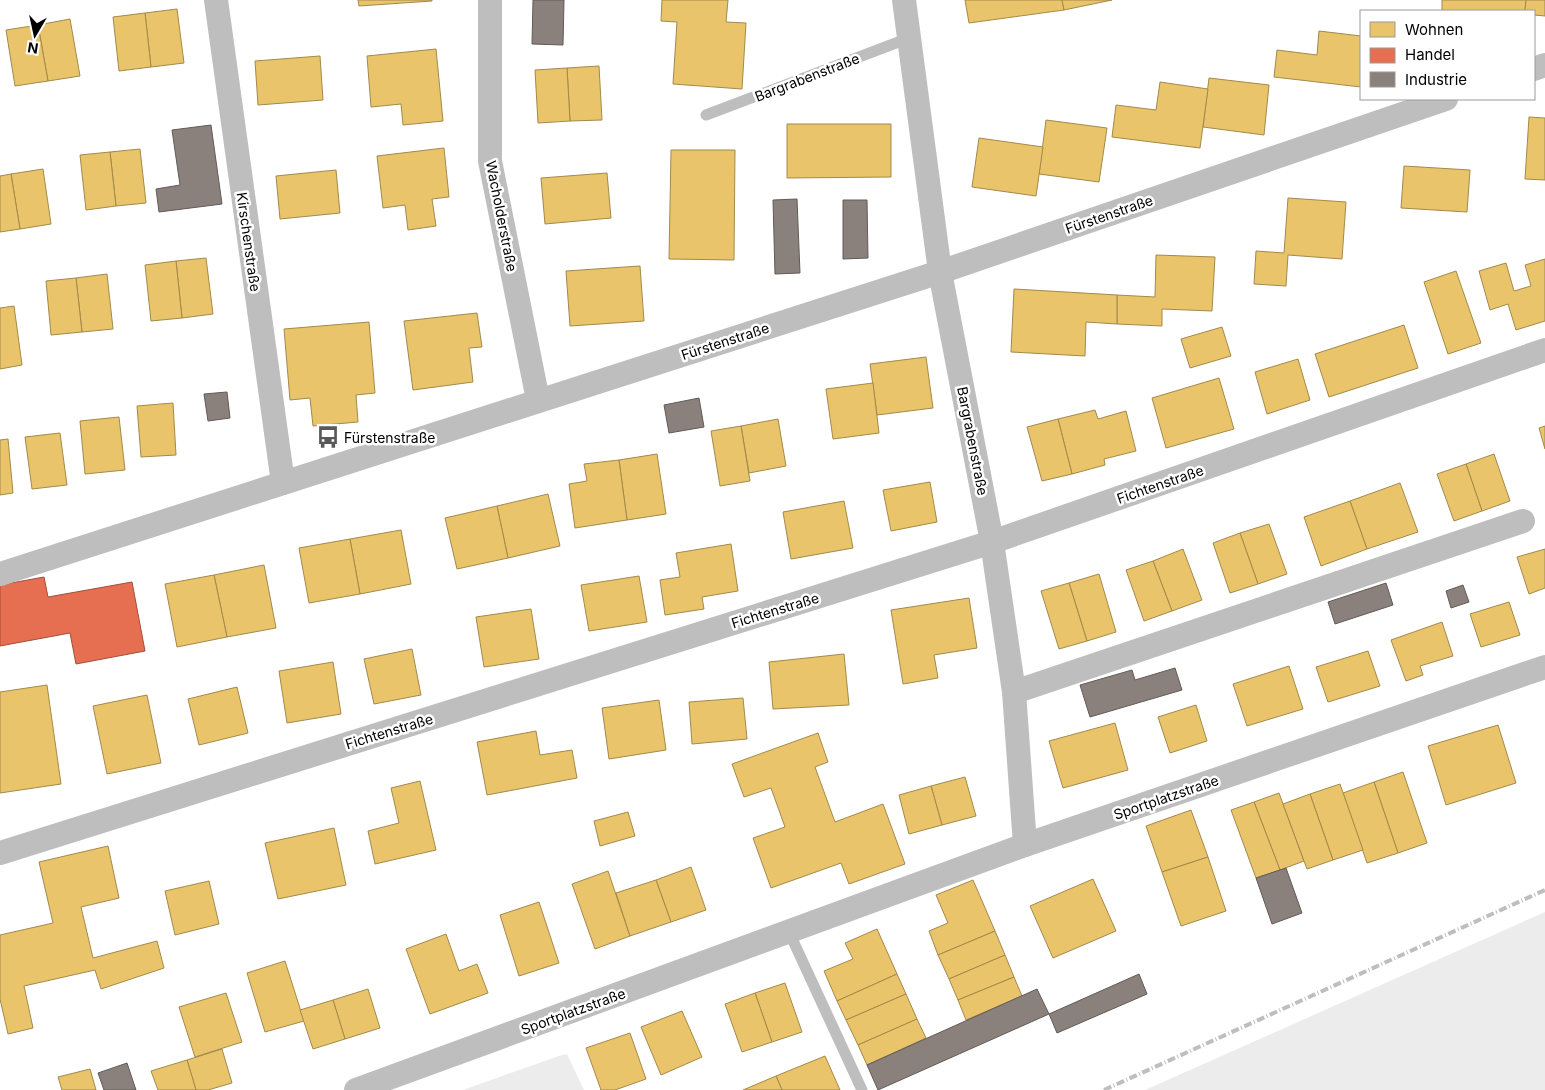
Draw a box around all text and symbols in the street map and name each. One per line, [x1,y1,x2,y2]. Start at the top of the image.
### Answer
north arrow [10,10,60,60]
legend [1360,10,1535,100]
text: Wohnen [1405,20,1463,39]
text: N [26,39,39,58]
text: Handel [1405,45,1455,64]
street label: Bargrabenstraße [752,49,862,105]
text: Industrie [1405,70,1467,89]
street label: Wacholderstraße [483,159,521,273]
street label: Kirschenstraße [234,191,264,293]
street label: Fürstenstraße [1063,191,1155,237]
street label: Fürstenstraße [679,319,771,363]
street label: Bargrabenstraße [954,385,992,497]
bus stop icon: Fürstenstraße [315,424,341,450]
place label: Fürstenstraße [344,429,436,446]
street label: Fichtenstraße [1114,461,1206,507]
street label: Fichtenstraße [729,589,821,631]
street label: Fichtenstraße [343,710,435,752]
street label: Sportplatzstraße [1111,771,1221,823]
street label: Sportplatzstraße [518,984,628,1038]

